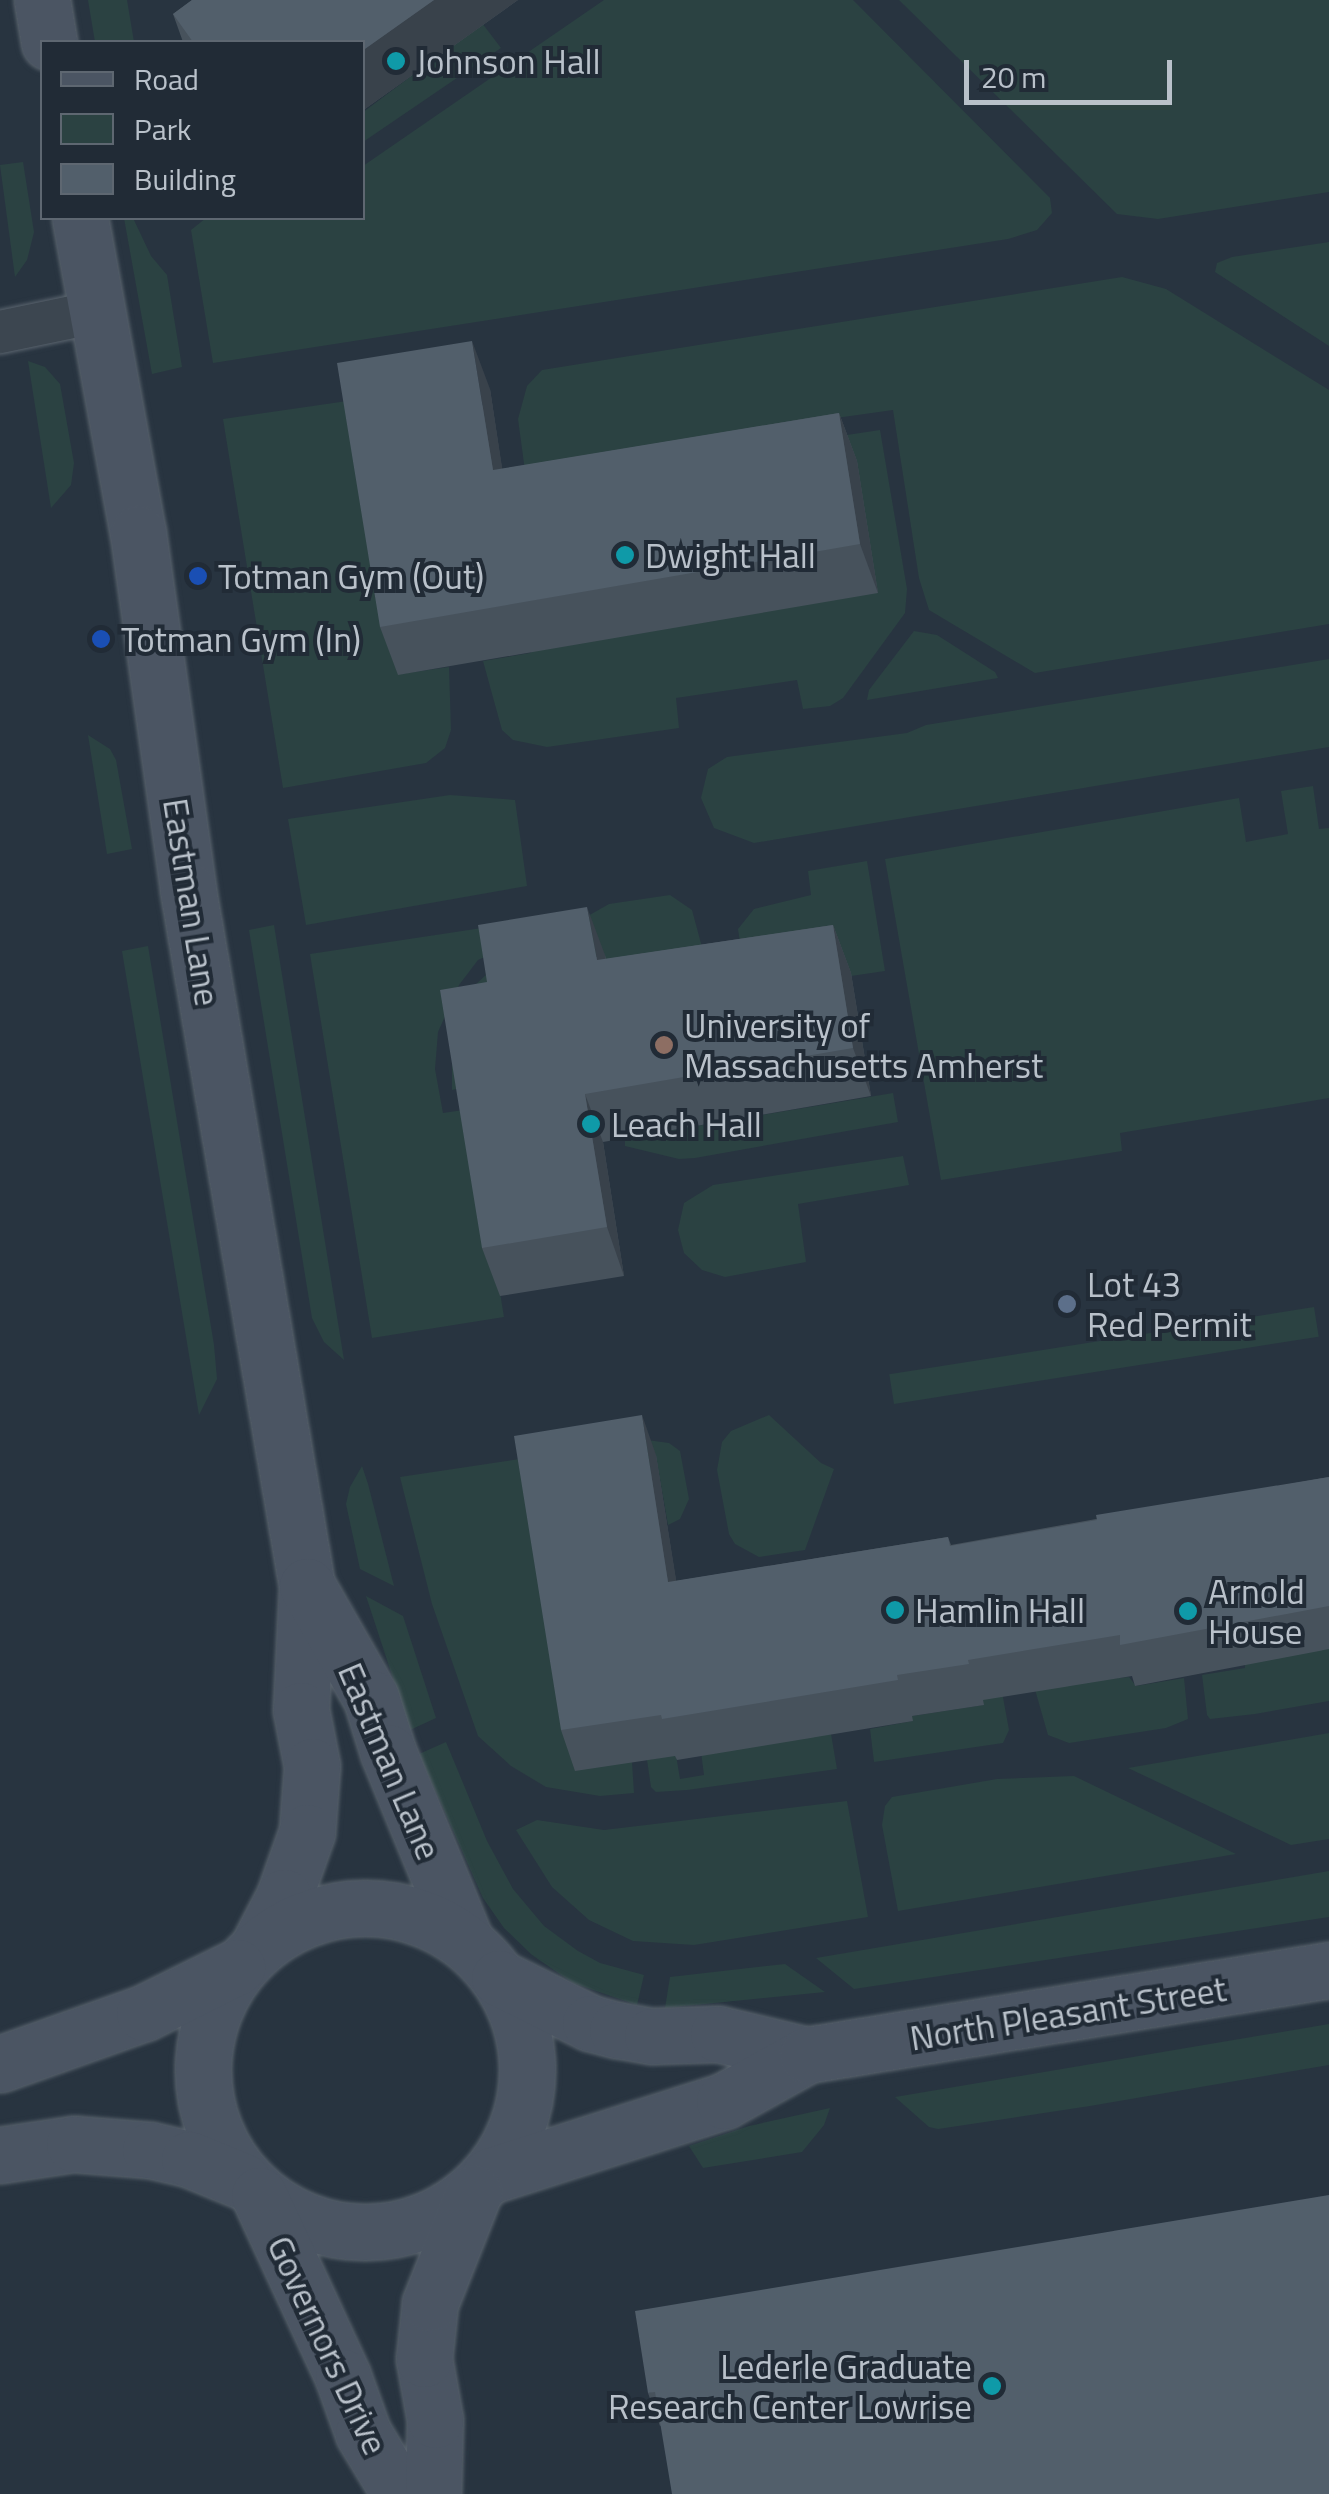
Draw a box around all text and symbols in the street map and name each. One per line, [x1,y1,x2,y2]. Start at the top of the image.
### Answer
legend [40,40,365,220]
place label: Johnson Hall [416,40,601,82]
scale bar [969,40,1176,102]
marker: Johnson Hall [385,50,407,72]
text: 20 m [981,54,1046,100]
text: Road [134,56,199,102]
text: Park [134,106,191,152]
text: Building [134,156,236,202]
place label: Dwight Hall [645,534,816,576]
marker: Dwight Hall [614,544,636,566]
place label: Totman Gym (Out) [218,555,484,597]
marker: Totman Gym (Out) [187,565,209,587]
place label: Totman Gym (In) [121,618,361,660]
marker: Totman Gym (In) [90,628,112,650]
street label: Eastman Lane [155,795,229,1009]
place label: University of Massachusetts Amherst [684,1004,1043,1086]
marker: University of Massachusetts Amherst [653,1034,675,1056]
place label: Leach Hall [611,1103,762,1145]
marker: Leach Hall [580,1113,602,1135]
place label: Lot 43 Red Permit [1087,1263,1252,1345]
marker: Lot 43 Red Permit [1056,1293,1078,1315]
place label: Arnold House [1208,1570,1305,1652]
place label: Hamlin Hall [915,1589,1085,1631]
marker: Hamlin Hall [884,1599,906,1621]
marker: Arnold House [1177,1600,1199,1622]
street label: Eastman Lane [330,1656,450,1866]
street label: North Pleasant Street [907,1967,1229,2059]
street label: Governors Drive [259,2229,397,2461]
place label: Lederle Graduate Research Center Lowrise [608,2345,972,2427]
marker: Lederle Graduate Research Center Lowrise [981,2375,1003,2397]

